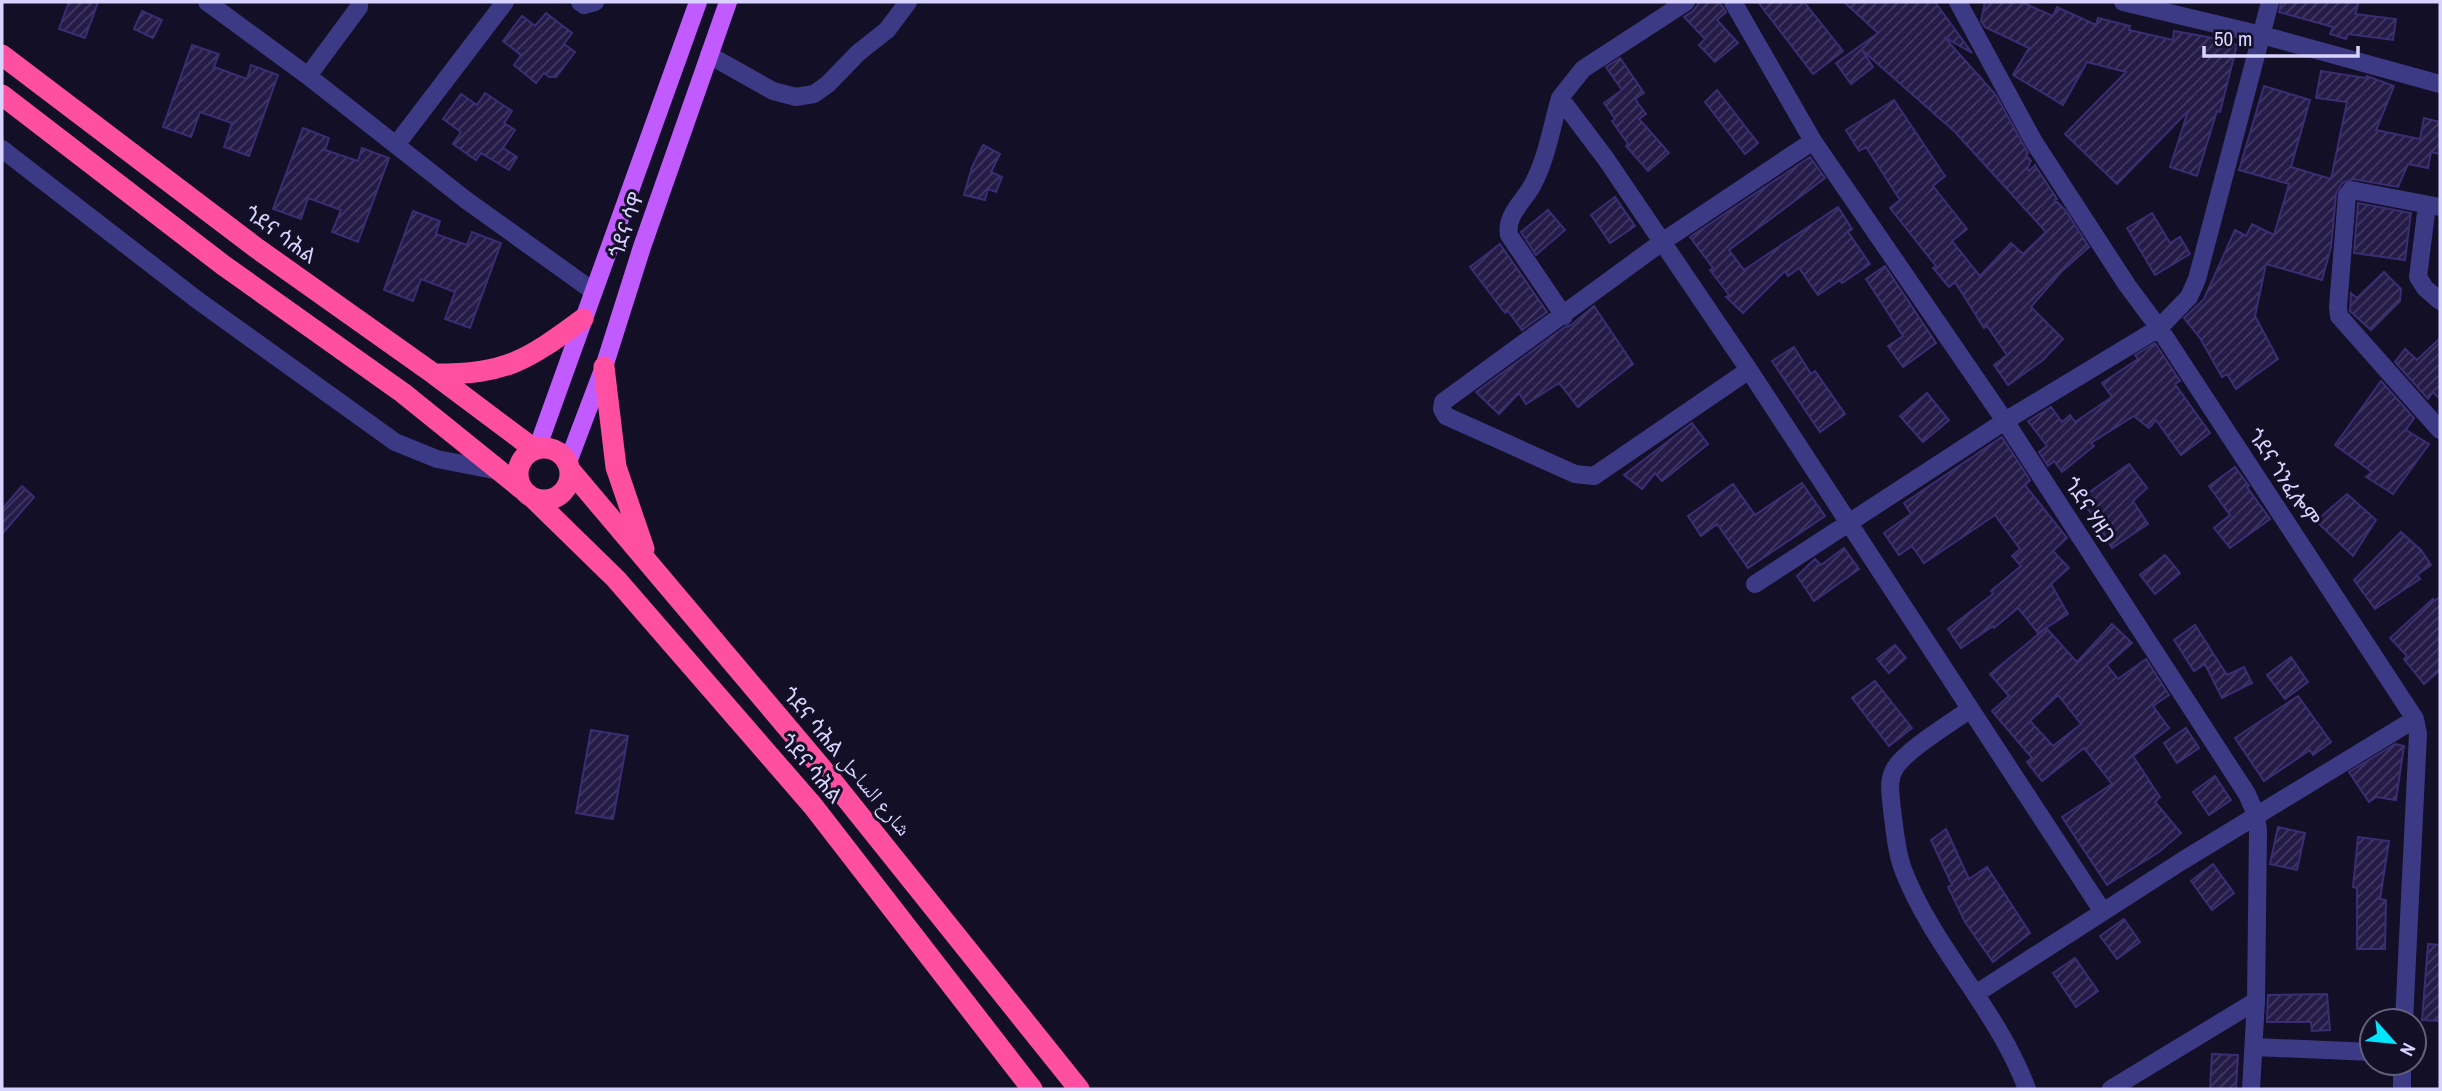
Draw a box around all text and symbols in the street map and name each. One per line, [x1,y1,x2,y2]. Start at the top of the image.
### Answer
scale bar [2204,14,2358,58]
text: 50 m [2214,24,2252,53]
street label: ጎደና ሳዋ [601,188,651,262]
street label: ጎደና ሳሕል [239,198,323,270]
street label: ጎደና ጎንፈሎም [2241,422,2327,532]
street label: ጎደና ሃዘጋ [2058,471,2122,549]
street label: ጎደና ሳሕል شارع الساحل [777,681,917,841]
street label: ጎደና ሳሕል [776,728,848,808]
north arrow [2358,1007,2428,1077]
text: N [2394,1039,2422,1061]

